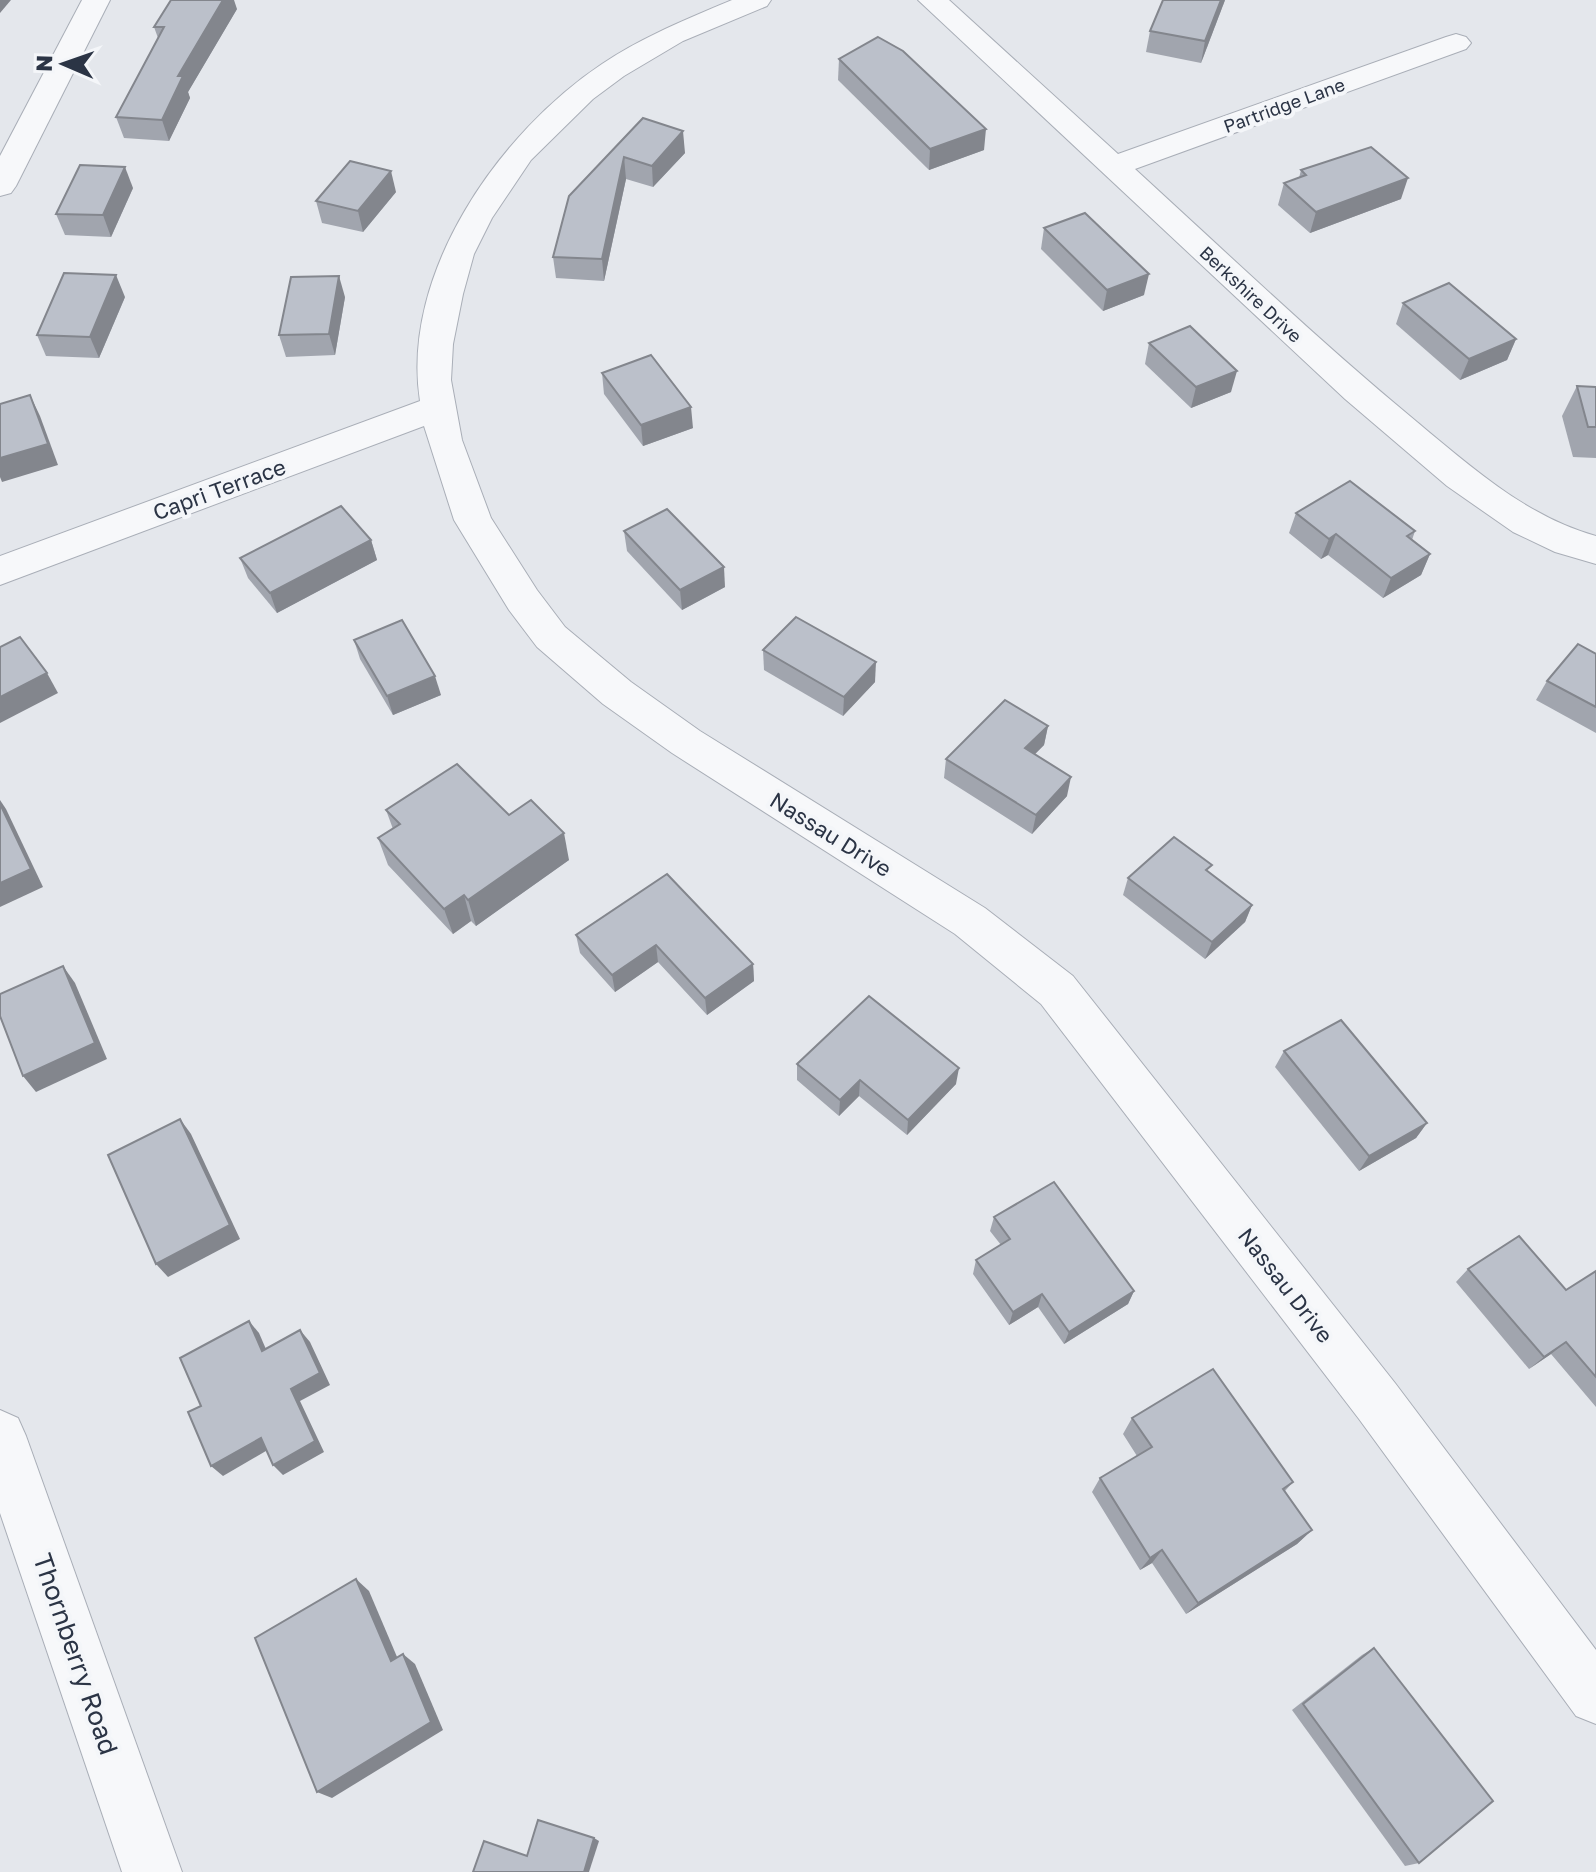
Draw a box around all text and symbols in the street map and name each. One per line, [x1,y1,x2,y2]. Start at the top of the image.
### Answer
north arrow [24,24,104,104]
text: N [30,54,57,72]
street label: Partridge Lane [1220,73,1348,137]
street label: Berkshire Drive [1195,241,1307,347]
street label: Capri Terrace [149,452,289,526]
street label: Nassau Drive [765,786,897,882]
street label: Nassau Drive [1233,1222,1339,1348]
street label: Thornberry Road [27,1549,125,1759]

